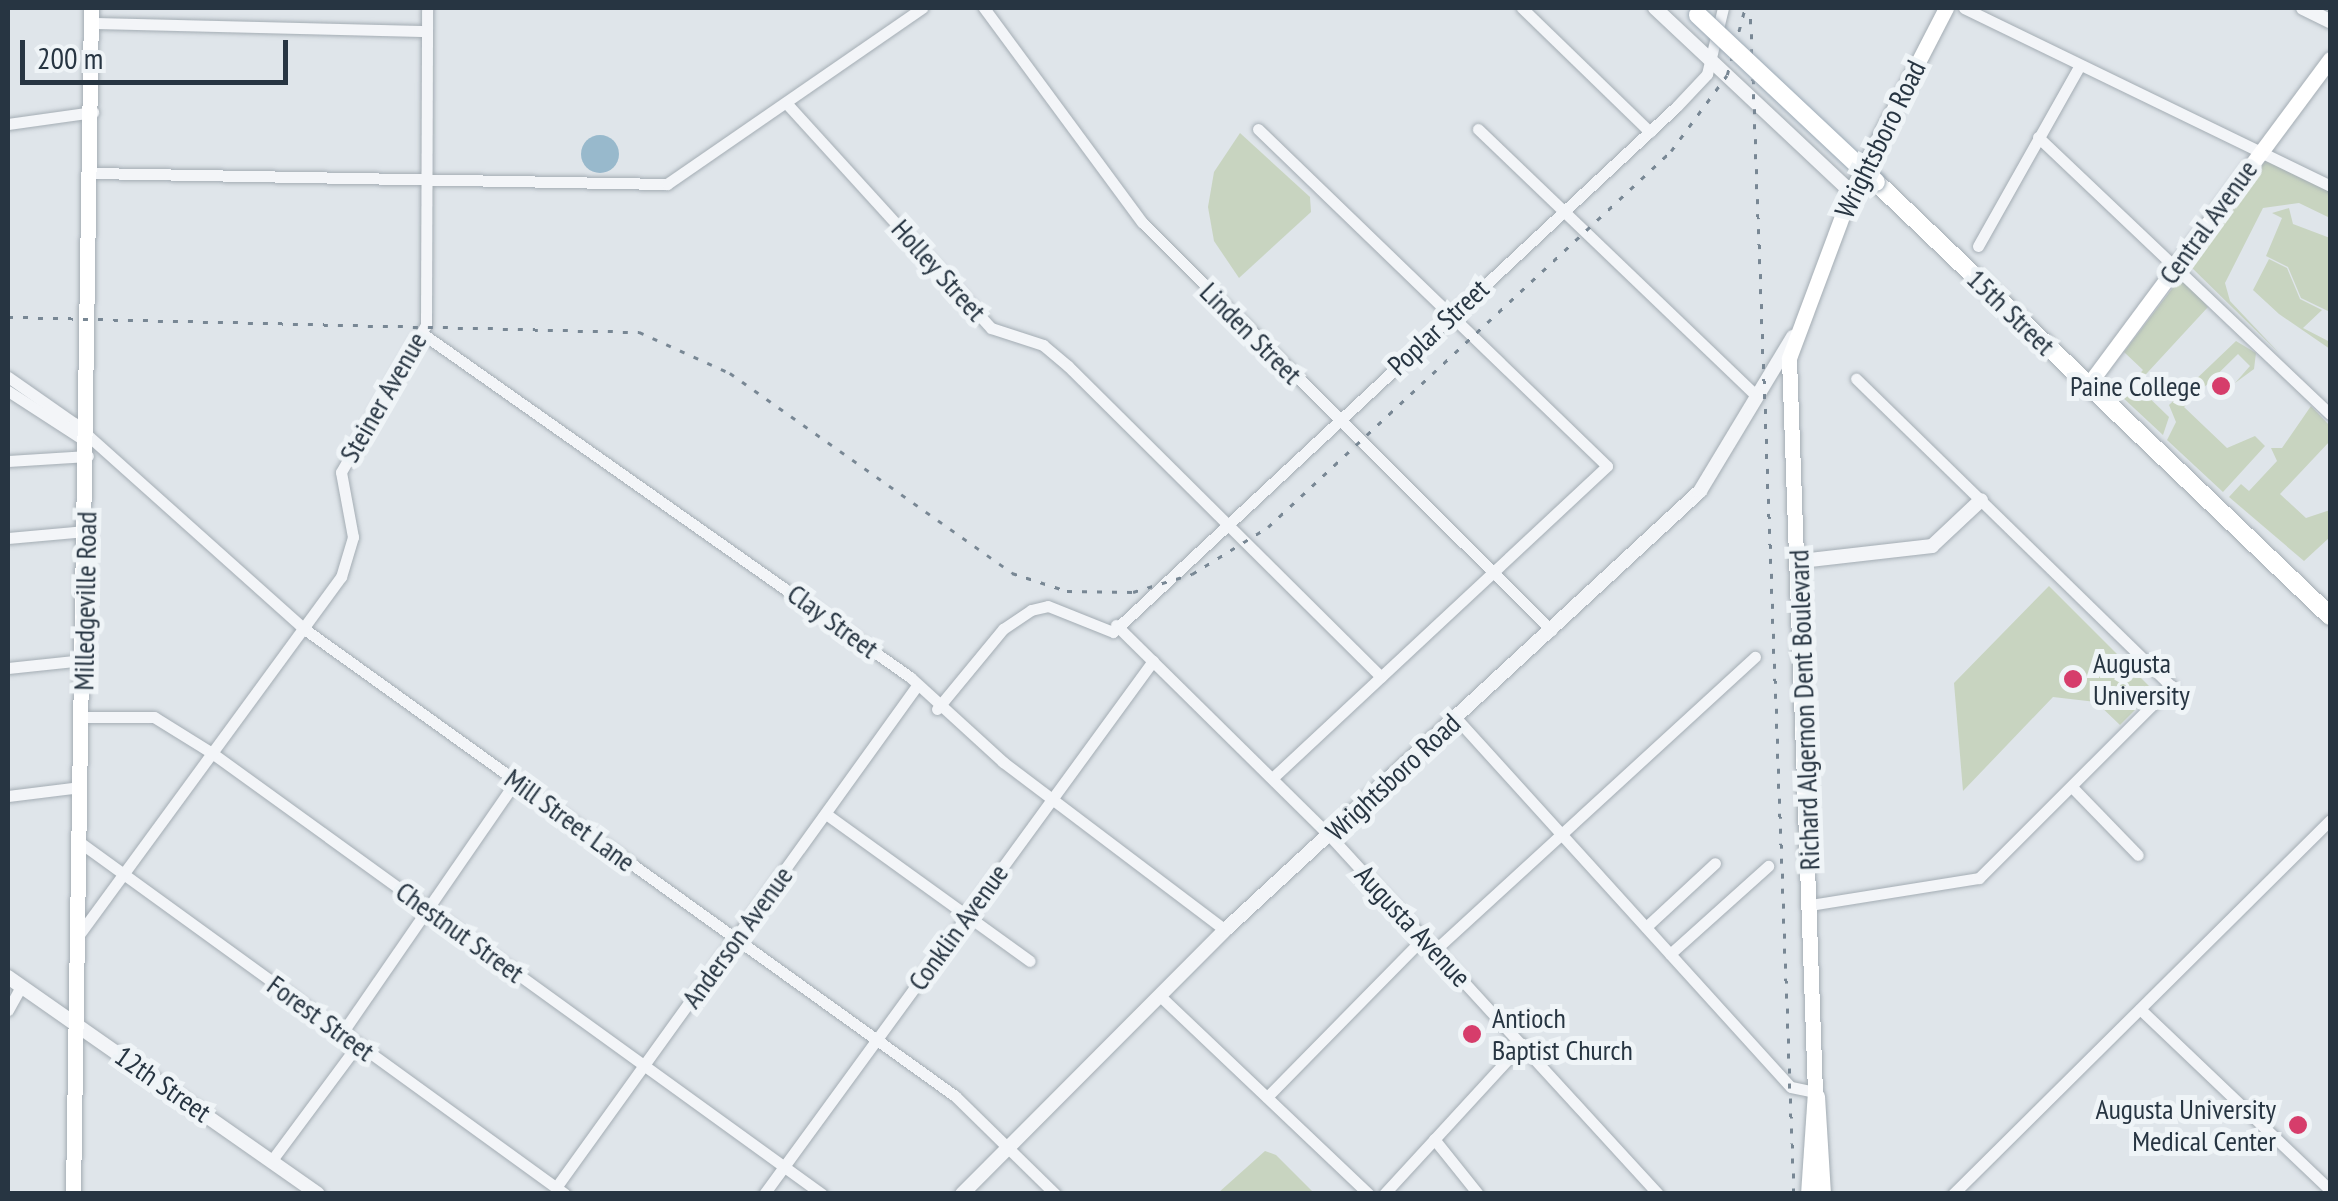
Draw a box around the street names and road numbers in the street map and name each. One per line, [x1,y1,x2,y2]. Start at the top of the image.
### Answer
street label: Wrightsboro Road [1827,55,1933,223]
street label: Central Avenue [2152,153,2264,291]
street label: Holley Street [884,212,994,328]
street label: 15th Street [1960,262,2062,362]
street label: Poplar Street [1381,272,1495,382]
street label: Linden Street [1193,275,1309,391]
street label: Steiner Avenue [332,326,434,468]
street label: Milledgeville Road [67,511,103,691]
street label: Richard Algernon Dent Boulevard [1782,549,1826,871]
street label: Clay Street [781,577,885,665]
street label: Wrightsboro Road [1319,706,1467,848]
street label: Mill Street Lane [498,761,642,879]
street label: Conklin Avenue [901,857,1015,997]
street label: Augusta Avenue [1348,858,1478,994]
street label: Anderson Avenue [674,859,800,1015]
street label: Chestnut Street [389,874,531,990]
street label: Forest Street [261,968,381,1068]
street label: 12th Street [109,1039,217,1129]

